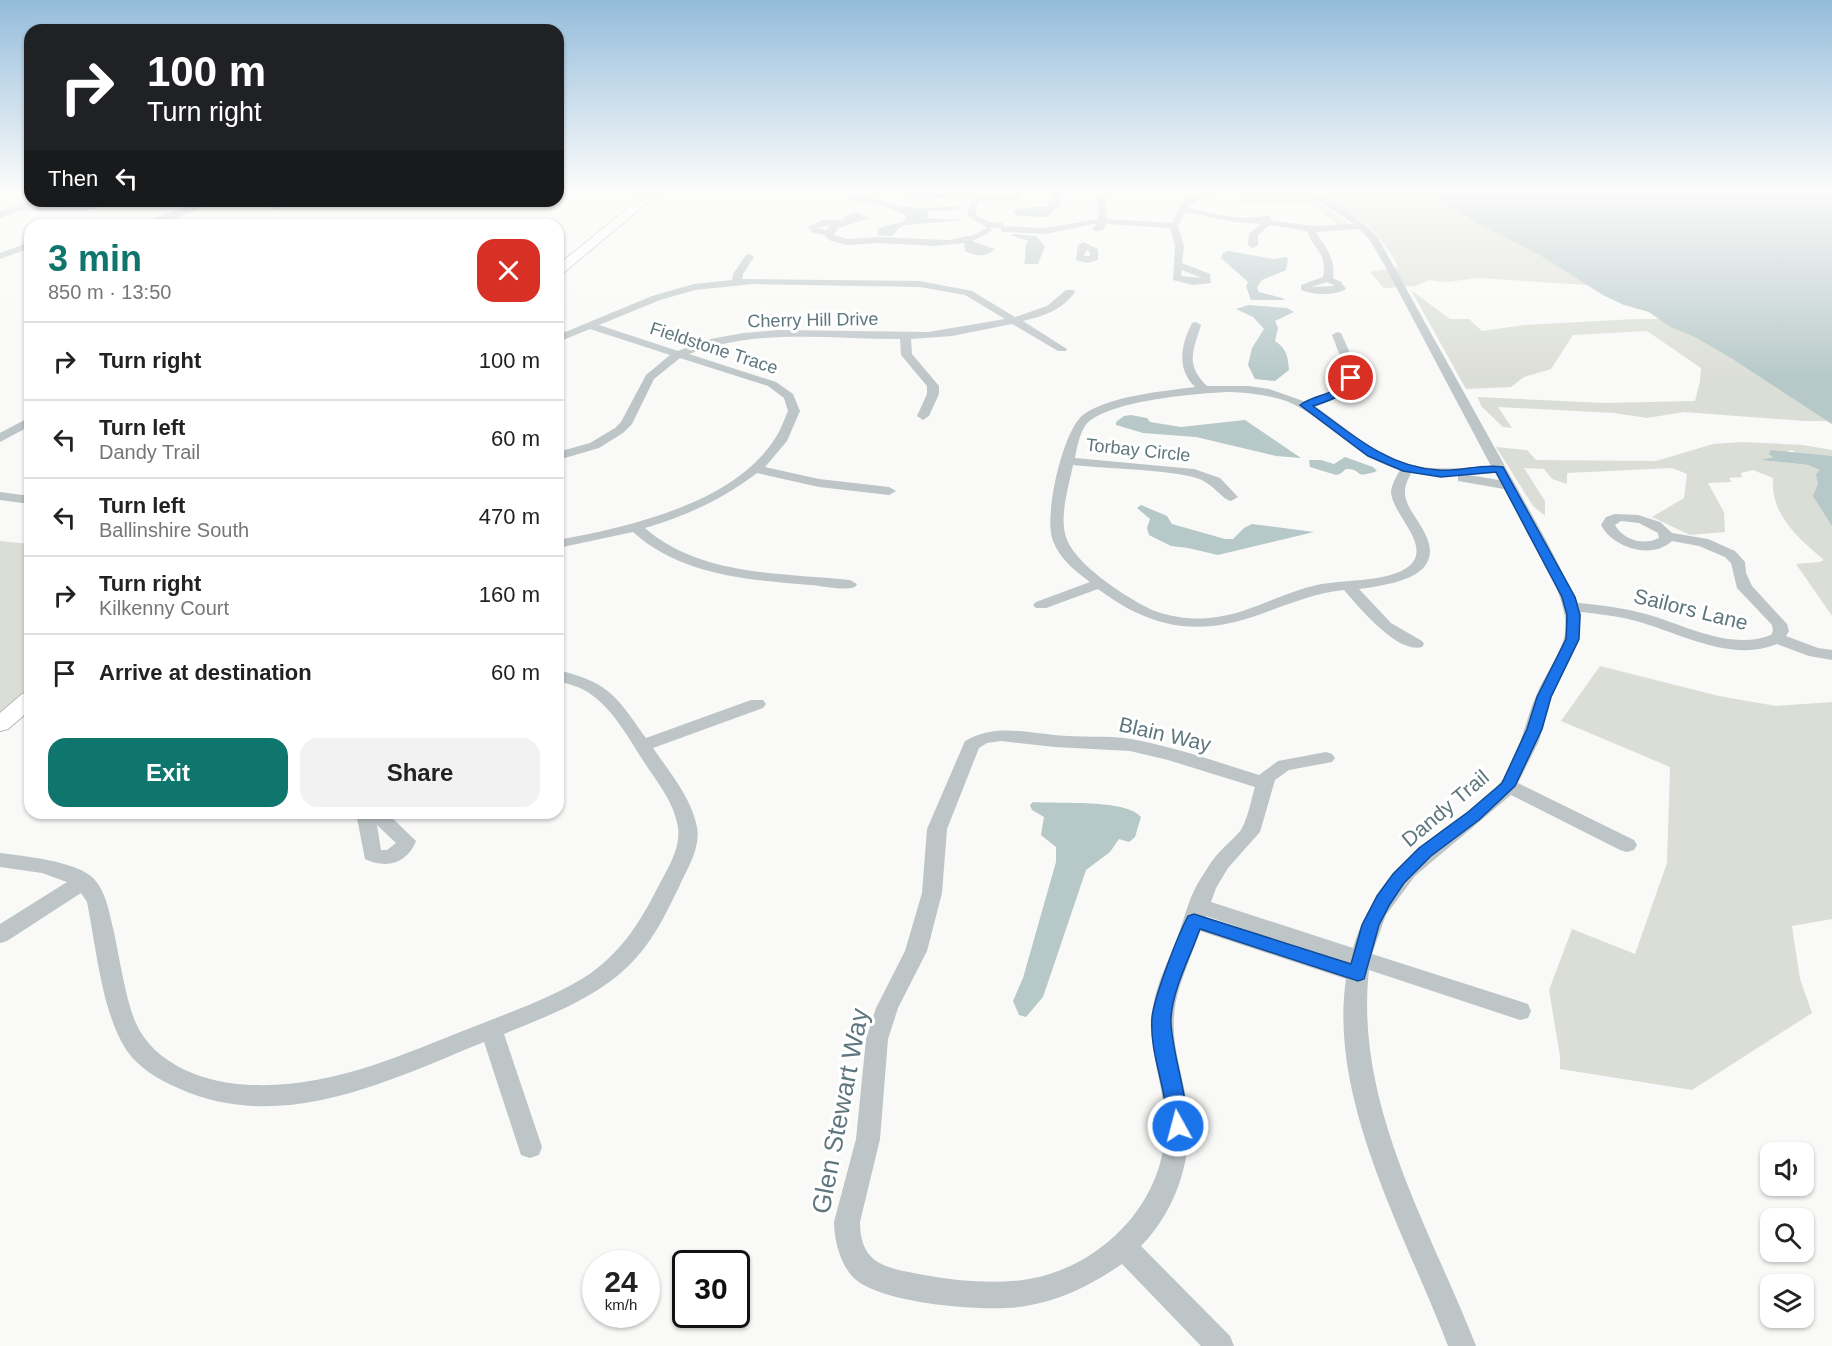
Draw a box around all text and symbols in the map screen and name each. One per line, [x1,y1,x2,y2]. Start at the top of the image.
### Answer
icon: right [48,48,126,126]
text: 100 m [147,48,266,95]
text: Turn right [147,97,262,127]
icon: left [110,162,143,195]
text: Then [48,166,98,191]
text: 3 min [48,238,142,279]
button: close [477,239,540,302]
text: 850 m · 13:50 [48,281,171,303]
street label: Cherry Hill Drive [747,309,879,331]
street label: Fieldstone Trace [648,318,780,378]
icon: right [48,345,81,378]
text: Turn right [99,348,201,373]
text: 100 m [479,348,540,373]
pin [1325,352,1376,403]
icon: arrive [1334,361,1367,394]
text: Turn left [99,415,185,440]
icon: left [48,423,81,456]
text: 60 m [491,426,540,451]
street label: Torbay Circle [1085,435,1191,465]
text: Dandy Trail [99,441,200,463]
text: Turn left [99,493,185,518]
icon: left [48,501,81,534]
text: 470 m [479,504,540,529]
text: Ballinshire South [99,519,249,541]
text: Turn right [99,571,201,596]
icon: right [48,579,81,612]
text: 160 m [479,582,540,607]
street label: Sailors Lane [1632,584,1750,634]
text: Kilkenny Court [99,597,229,619]
icon: arrive [48,657,81,690]
text: Arrive at destination [99,660,312,685]
text: 60 m [491,660,540,685]
street label: Blain Way [1117,712,1214,756]
button: Exit [48,738,288,807]
button: Share [300,738,540,807]
street label: Dandy Trail [1397,765,1493,851]
street label: Glen Stewart Way [805,1006,875,1216]
position arrow [1146,1094,1210,1158]
map controls [1760,1142,1814,1328]
button: sound [1760,1142,1814,1196]
button: search [1760,1208,1814,1262]
speed limit sign: 30 [672,1250,750,1328]
text: 24 [604,1265,638,1298]
button: layers [1760,1274,1814,1328]
text: km/h [605,1296,637,1313]

